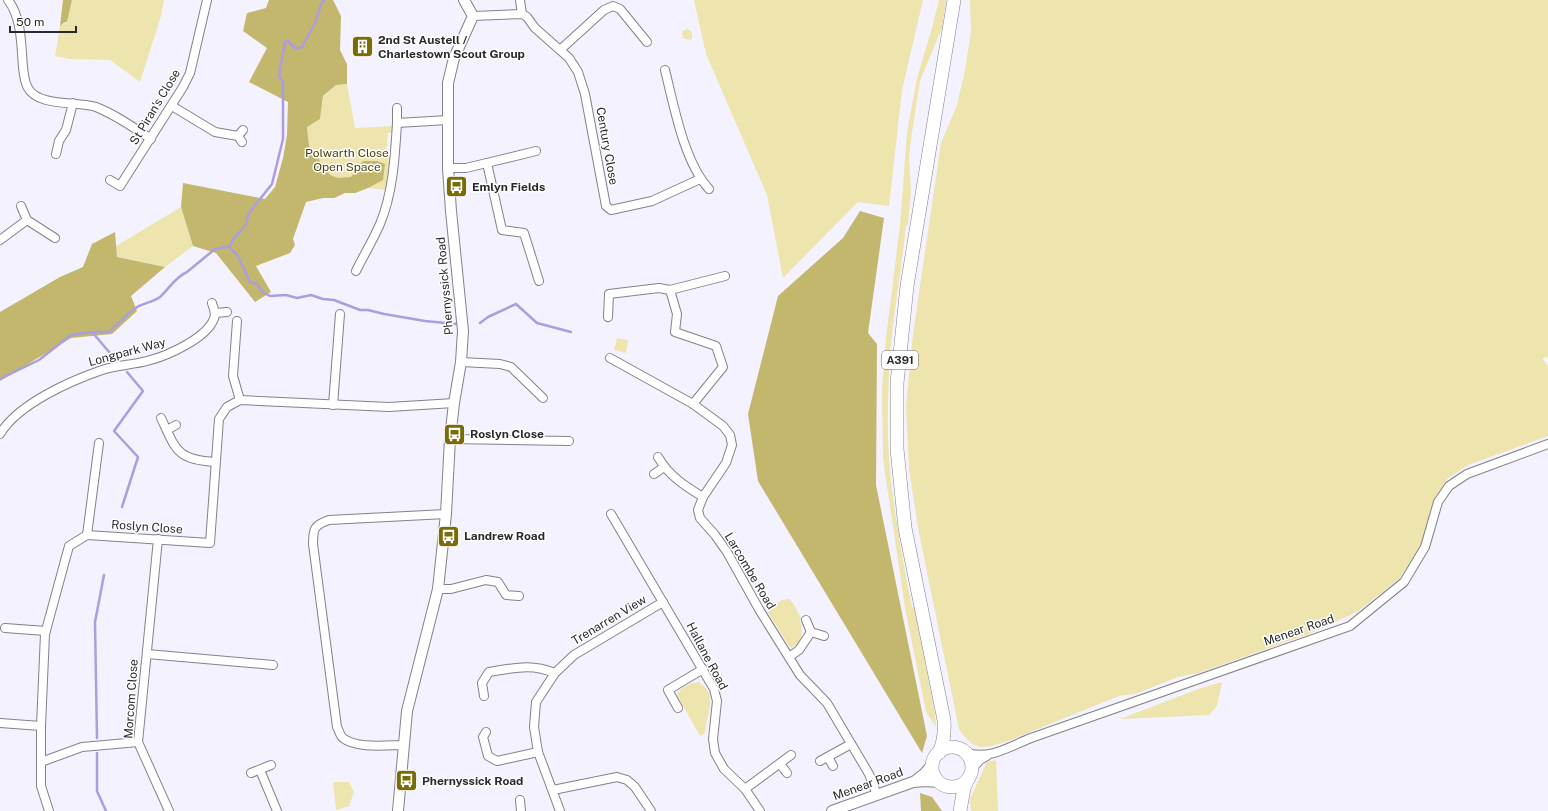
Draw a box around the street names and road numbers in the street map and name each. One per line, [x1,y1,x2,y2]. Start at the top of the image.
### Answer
street label: St Piran's Close [127,67,183,147]
street label: Century Close [593,106,621,186]
street label: Phernyssick Road [434,236,456,336]
street label: Longpark Way [87,335,168,369]
road number: A391 [882,351,918,369]
street label: Roslyn Close [111,518,183,536]
street label: Larcombe Road [722,530,778,612]
street label: Trenarren View [569,592,649,648]
street label: Menear Road [1262,611,1336,649]
street label: Hallane Road [683,620,731,692]
street label: Morcom Close [121,659,141,739]
street label: Menear Road [831,765,905,803]

